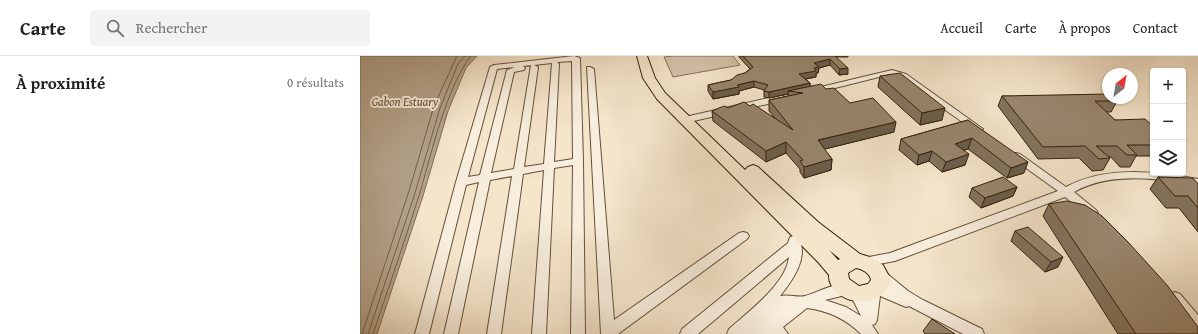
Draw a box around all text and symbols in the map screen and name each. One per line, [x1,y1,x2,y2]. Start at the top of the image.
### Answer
search box [90,10,370,46]
text: Carte [20,14,66,42]
icon: search [104,17,126,39]
text: Rechercher [136,17,207,38]
text: Accueil [940,18,983,38]
text: Carte [1005,18,1037,38]
text: À propos [1059,18,1111,38]
text: Contact [1133,18,1178,38]
north arrow [1102,68,1138,104]
map controls [1150,68,1186,176]
button: + [1150,68,1186,104]
text: À proximité [16,70,105,95]
text: 0 résultats [287,73,344,92]
water label: Gabon Estuary [372,93,439,110]
button: − [1150,104,1186,140]
button: layers [1150,140,1186,176]

